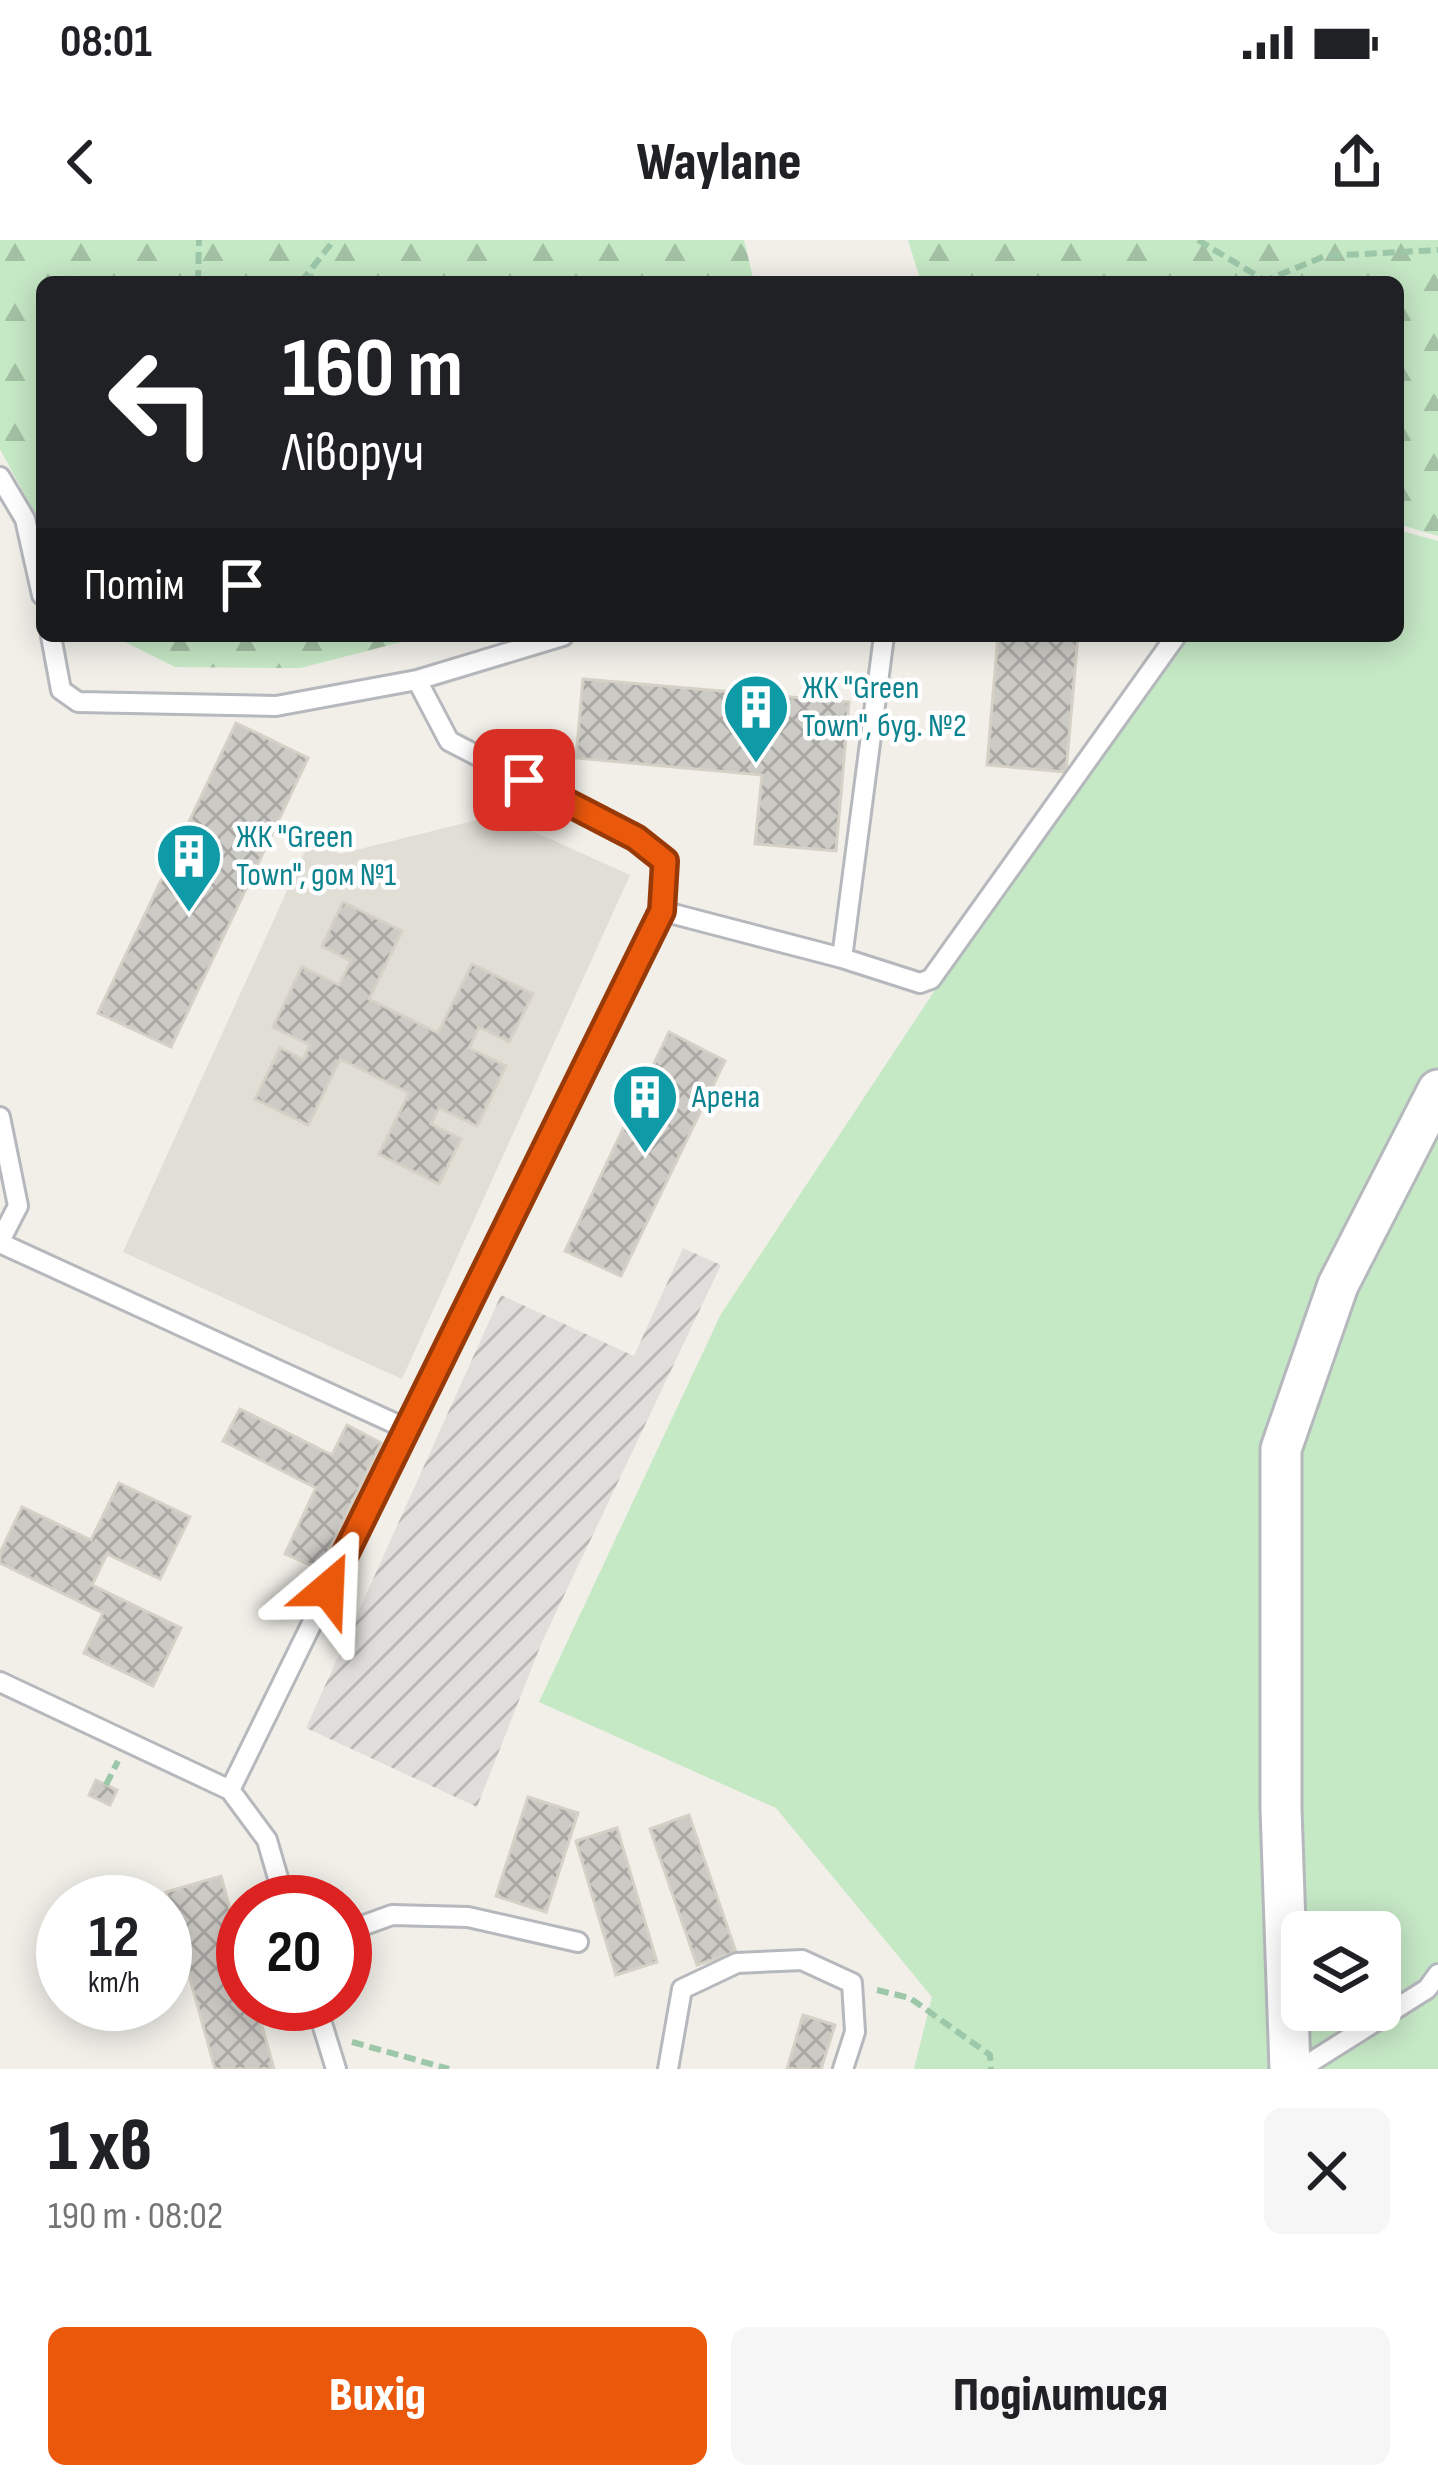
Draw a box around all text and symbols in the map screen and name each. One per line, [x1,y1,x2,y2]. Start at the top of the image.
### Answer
text: 08:01 [60,15,152,70]
icon: back [48,129,114,195]
icon: share [1324,129,1390,195]
text: Waylane [637,130,801,195]
text: 160 m [282,319,463,420]
icon: left [84,324,240,480]
text: Ліворуч [282,421,424,486]
icon: arrive [209,552,275,618]
text: Потім [84,558,185,613]
place label: ЖК "Green Town", буд. №2 [802,668,966,746]
building icon: ЖК "Green Town", буд. №2 [721,672,791,766]
pin [473,729,575,831]
icon: arrive [491,747,557,813]
place label: ЖК "Green Town", дом №1 [236,817,396,895]
building icon: ЖК "Green Town", дом №1 [154,821,224,915]
building icon: Арена [610,1062,680,1156]
place label: Арена [691,1077,760,1117]
position arrow [265,1526,391,1652]
speed limit sign: 20 [216,1875,372,2031]
text: 12 [89,1902,139,1974]
map controls [1281,1911,1401,2031]
button: layers [1281,1911,1401,2031]
text: km/h [88,1965,140,2001]
text: 1 хв [48,2104,152,2191]
button: close [1264,2108,1390,2234]
text: 190 m · 08:02 [48,2193,223,2240]
button: Вихід [48,2327,707,2465]
button: Поділитися [731,2327,1390,2465]

